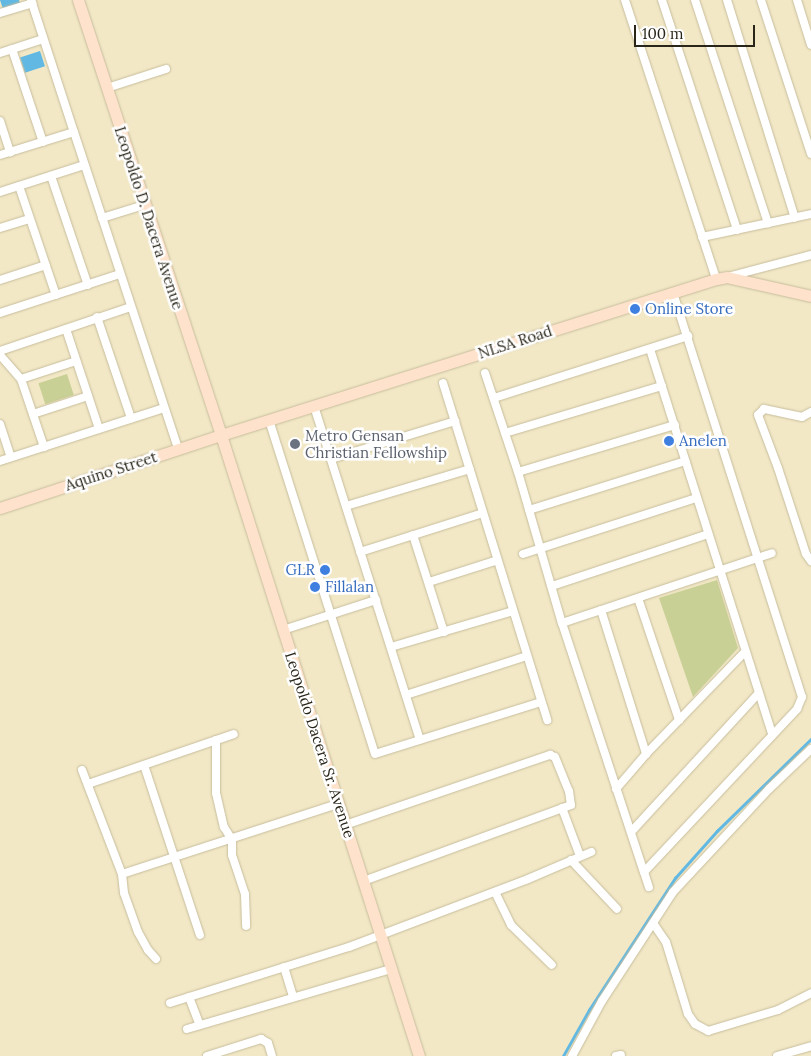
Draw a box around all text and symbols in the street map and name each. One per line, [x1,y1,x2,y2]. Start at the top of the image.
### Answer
scale bar [636,15,757,47]
text: 100 m [642,24,683,43]
street label: Leopoldo D. Dacera Avenue [111,124,187,312]
place label: Online Store [645,300,733,318]
marker: Online Store [629,303,641,315]
street label: NLSA Road [476,322,554,362]
place label: Metro Gensan Christian Fellowship [305,426,447,461]
place label: Anelen [679,432,727,450]
marker: Anelen [663,435,675,447]
marker: Metro Gensan Christian Fellowship [289,438,301,450]
street label: Aquino Street [63,448,159,494]
place label: GLR [285,561,315,579]
marker: GLR [319,564,331,576]
place label: Fillalan [325,578,374,596]
marker: Fillalan [309,581,321,593]
street label: Leopoldo Dacera Sr. Avenue [281,650,359,840]

